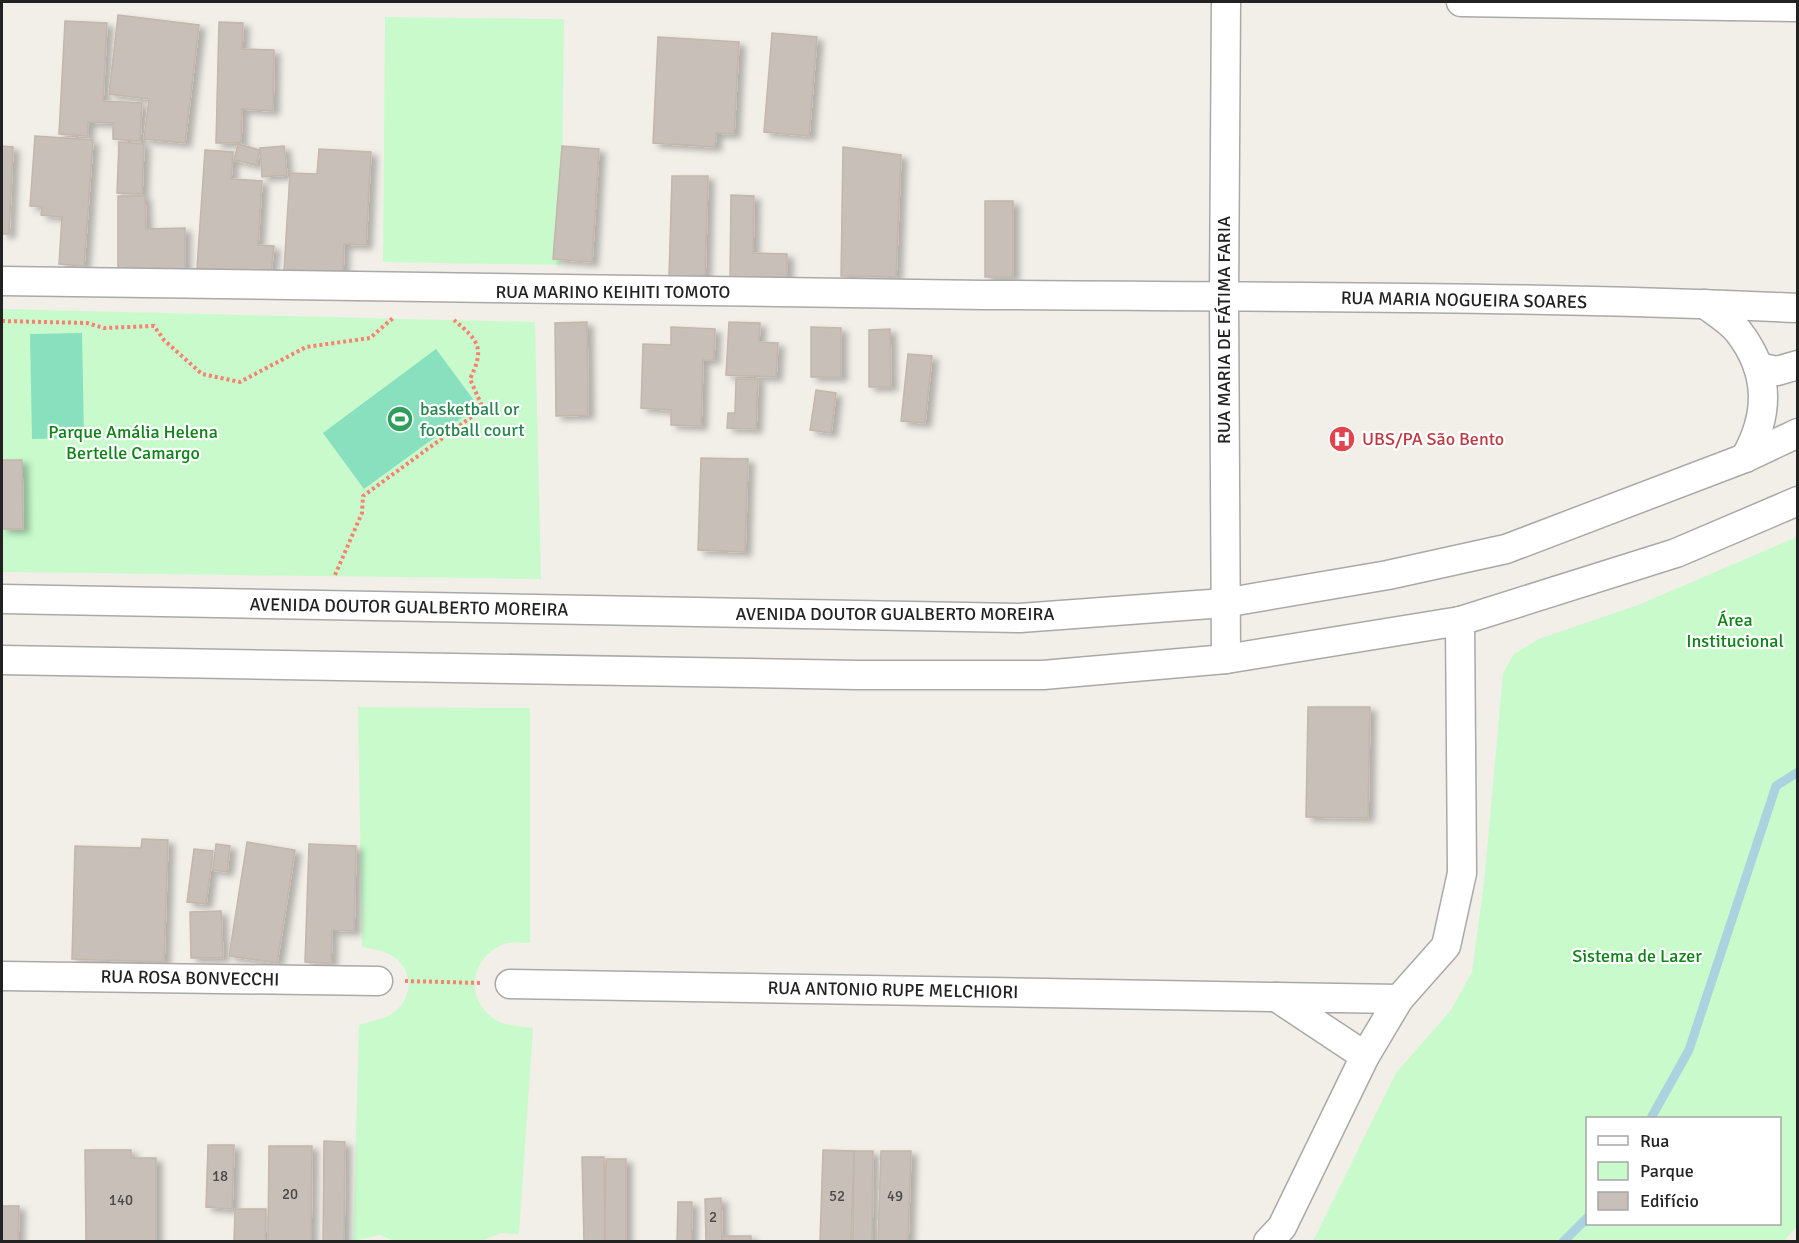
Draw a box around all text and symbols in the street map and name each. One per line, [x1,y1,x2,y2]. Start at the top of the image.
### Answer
street label: RUA MARIA DE FÁTIMA FARIA [1213,216,1235,444]
street label: RUA MARINO KEIHITI TOMOTO [496,281,730,303]
street label: RUA MARIA NOGUEIRA SOARES [1341,287,1587,313]
place label: basketball or football court [420,398,525,441]
sports icon: basketball or football court [385,404,415,434]
park label: Parque Amália Helena Bertelle Camargo [48,421,218,464]
hospital icon: UBS/PA São Bento [1327,424,1357,454]
place label: UBS/PA São Bento [1362,428,1504,450]
street label: AVENIDA DOUTOR GUALBERTO MOREIRA [249,593,569,621]
street label: AVENIDA DOUTOR GUALBERTO MOREIRA [736,603,1054,625]
park label: Área Institucional [1686,609,1784,652]
park label: Sistema de Lazer [1572,945,1702,967]
street label: RUA ROSA BONVECCHI [100,965,280,991]
street label: RUA ANTONIO RUPE MELCHIORI [767,977,1019,1003]
legend [1586,1117,1781,1225]
text: Rua [1640,1130,1669,1152]
text: Parque [1640,1160,1694,1182]
house number: 18 [212,1167,228,1185]
house number: 20 [282,1185,298,1203]
house number: 52 [829,1187,845,1205]
house number: 49 [887,1187,903,1205]
text: Edifício [1640,1190,1699,1212]
house number: 140 [109,1191,133,1209]
house number: 2 [709,1208,717,1226]

